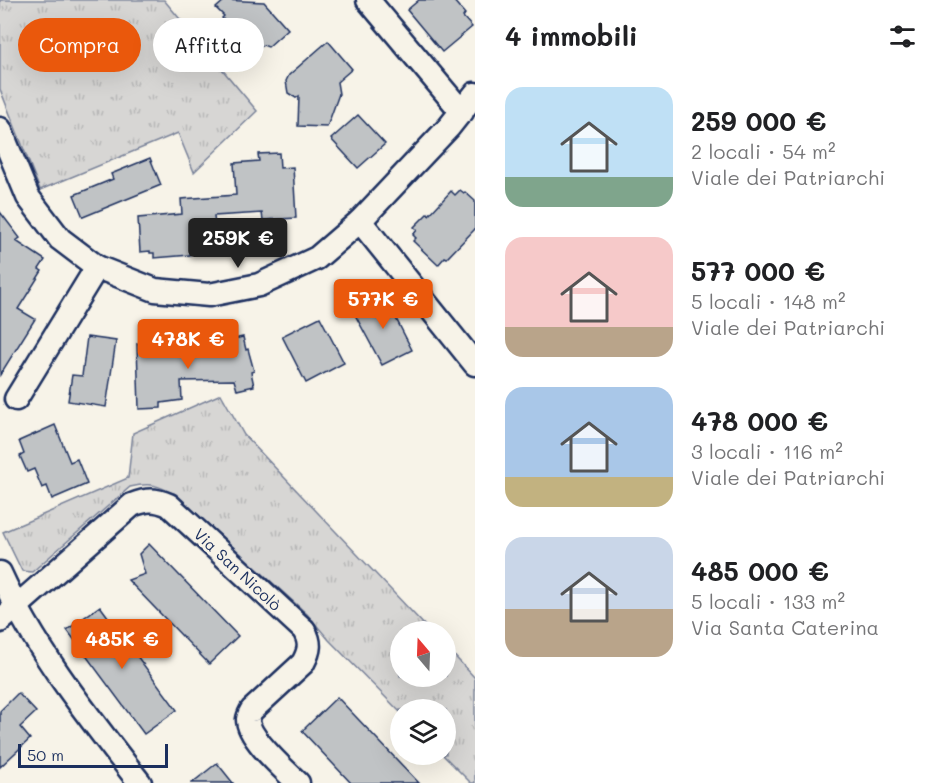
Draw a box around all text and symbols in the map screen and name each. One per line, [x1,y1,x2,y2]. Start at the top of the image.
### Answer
chip: Compra [18,18,141,72]
chip: Affitta [153,18,264,72]
text: 4 immobili [505,19,638,53]
icon: filters [886,20,919,53]
text: 259 000 € [691,104,826,138]
icon: home [553,111,625,183]
text: 2 locali · 54 m² [691,138,836,164]
text: Viale dei Patriarchi [691,164,885,190]
pin: 259K € [189,218,287,269]
text: 259K € [202,224,274,250]
text: 577 000 € [691,254,825,288]
icon: home [553,261,625,333]
pin: 577K € [334,279,432,330]
text: 577K € [348,285,418,311]
text: 5 locali · 148 m² [691,288,846,314]
text: Viale dei Patriarchi [691,314,885,340]
pin: 478K € [139,319,237,370]
text: 478K € [152,325,224,351]
text: 478 000 € [691,404,828,438]
icon: home [553,411,625,483]
text: 3 locali · 116 m² [691,438,843,464]
text: Viale dei Patriarchi [691,464,885,490]
street label: Via San Nicolò [190,523,286,615]
text: 485 000 € [691,554,829,588]
icon: home [553,561,625,633]
text: 5 locali · 133 m² [691,588,845,614]
text: Via Santa Caterina [691,614,879,640]
pin: 485K € [73,619,171,670]
north arrow [390,621,456,687]
map controls [390,621,456,765]
text: 485K € [85,625,159,651]
button: layers [390,699,456,765]
scale bar [18,741,168,768]
text: 50 m [27,744,64,765]

